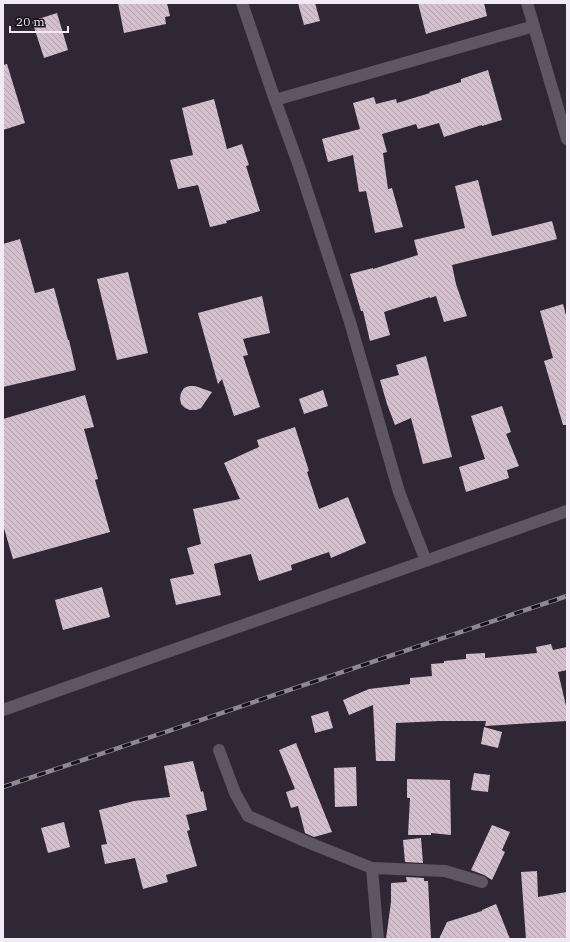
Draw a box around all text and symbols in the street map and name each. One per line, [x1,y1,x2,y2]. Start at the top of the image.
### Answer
scale bar [10,8,68,34]
text: 20 m [16,14,45,29]

